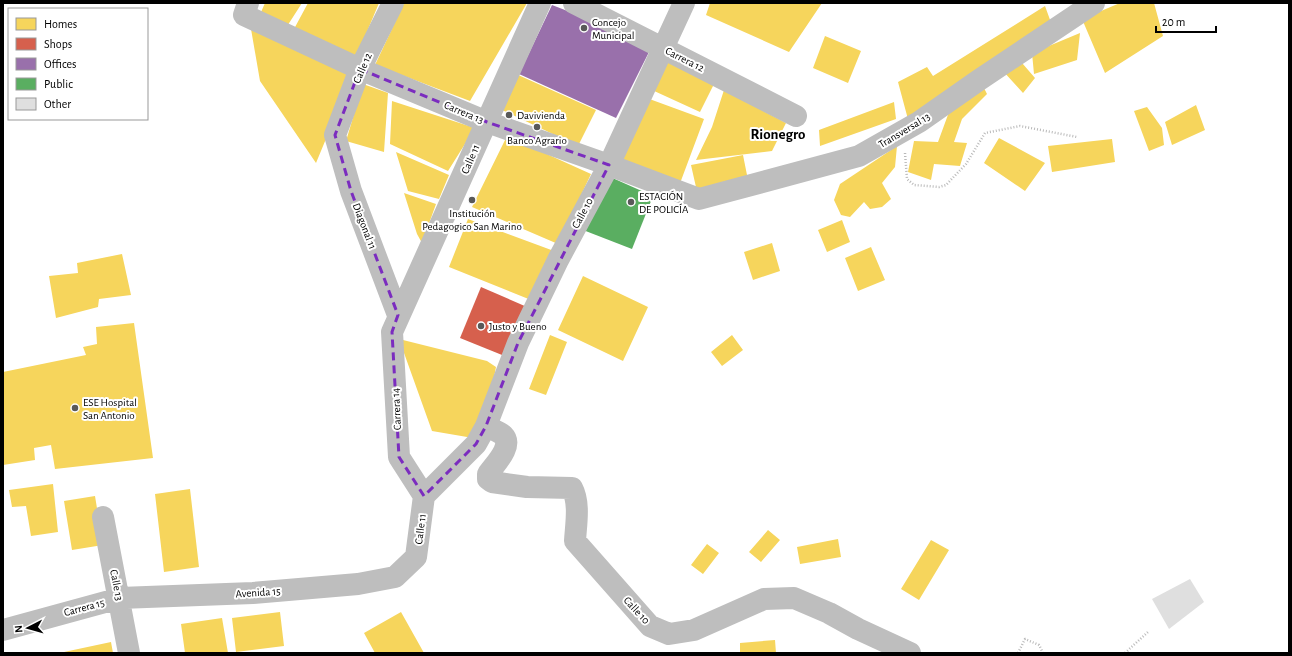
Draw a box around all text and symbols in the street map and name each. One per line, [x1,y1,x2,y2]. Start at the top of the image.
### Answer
legend [8,8,148,120]
scale bar [1156,8,1216,34]
text: 20 m [1162,16,1185,28]
place label: Concejo Municipal [592,17,635,41]
text: Homes [44,18,77,30]
marker: Concejo Municipal [579,23,589,33]
text: Shops [44,38,72,50]
street label: Carrera 12 [664,45,706,74]
street label: Calle 12 [351,51,374,85]
text: Offices [44,58,77,70]
text: Public [44,78,73,90]
text: Other [44,98,71,110]
street label: Carrera 13 [443,99,485,126]
marker: Davivienda [504,110,514,120]
place label: Davivienda [517,110,565,121]
street label: Transversal 13 [877,111,932,150]
marker: Banco Agrario [532,122,542,132]
district label: Rionegro [750,127,806,142]
place label: Banco Agrario [507,135,567,146]
street label: Calle 11 [459,143,482,175]
place label: ESTACIÓN DE POLICÍA [639,190,689,215]
marker: Institución Pedagogico San Marino [467,195,477,205]
street label: Calle 10 [570,196,595,230]
marker: ESTACIÓN DE POLICÍA [626,197,636,207]
street label: Diagonal 11 [351,202,378,251]
place label: Institución Pedagogico San Marino [422,208,522,232]
marker: Justo y Bueno [476,321,486,331]
place label: Justo y Bueno [489,321,547,332]
street label: Carrera 14 [390,388,403,430]
place label: ESE Hospital San Antonio [83,397,137,421]
marker: ESE Hospital San Antonio [70,403,80,413]
street label: Calle 11 [413,513,428,545]
street label: Calle 13 [108,569,125,602]
street label: Avenida 15 [235,585,281,600]
street label: Calle 10 [621,595,652,626]
street label: Carrera 15 [63,597,106,618]
north arrow [8,608,48,648]
text: N [13,625,24,633]

